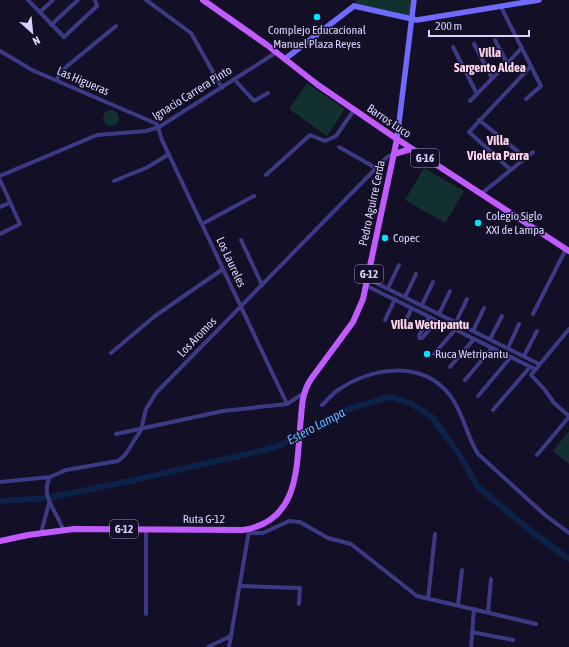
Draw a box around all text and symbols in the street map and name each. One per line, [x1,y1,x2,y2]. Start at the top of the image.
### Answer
north arrow [12,12,52,52]
marker: Complejo Educacional Manuel Plaza Reyes [312,12,322,22]
scale bar [429,12,529,38]
text: 200 m [435,19,462,33]
place label: Complejo Educacional Manuel Plaza Reyes [268,23,367,51]
text: N [31,34,42,48]
district label: Villa Sargento Aldea [454,45,526,75]
street label: Ignacio Carrera Pinto [150,63,235,123]
street label: Las Higueras [55,64,111,98]
street label: Barros Luco [364,101,414,141]
district label: Villa Violeta Parra [466,133,529,163]
road number: G-16 [411,149,439,167]
street label: Pedro Aguirre Cerda [356,159,388,247]
place label: Colegio Siglo XXI de Lampa [486,209,544,237]
marker: Colegio Siglo XXI de Lampa [473,218,483,228]
place label: Copec [393,231,420,245]
marker: Copec [380,233,390,243]
street label: Los Laureles [213,235,249,289]
road number: G-12 [355,265,383,283]
street label: Los Aromos [175,314,219,360]
district label: Villa Wetripantu [390,317,469,332]
place label: Ruca Wetripantu [435,347,509,361]
marker: Ruca Wetripantu [422,349,432,359]
water label: Estero Lampa [284,404,348,448]
street label: Ruta G-12 [183,512,225,526]
road number: G-12 [110,520,138,538]

